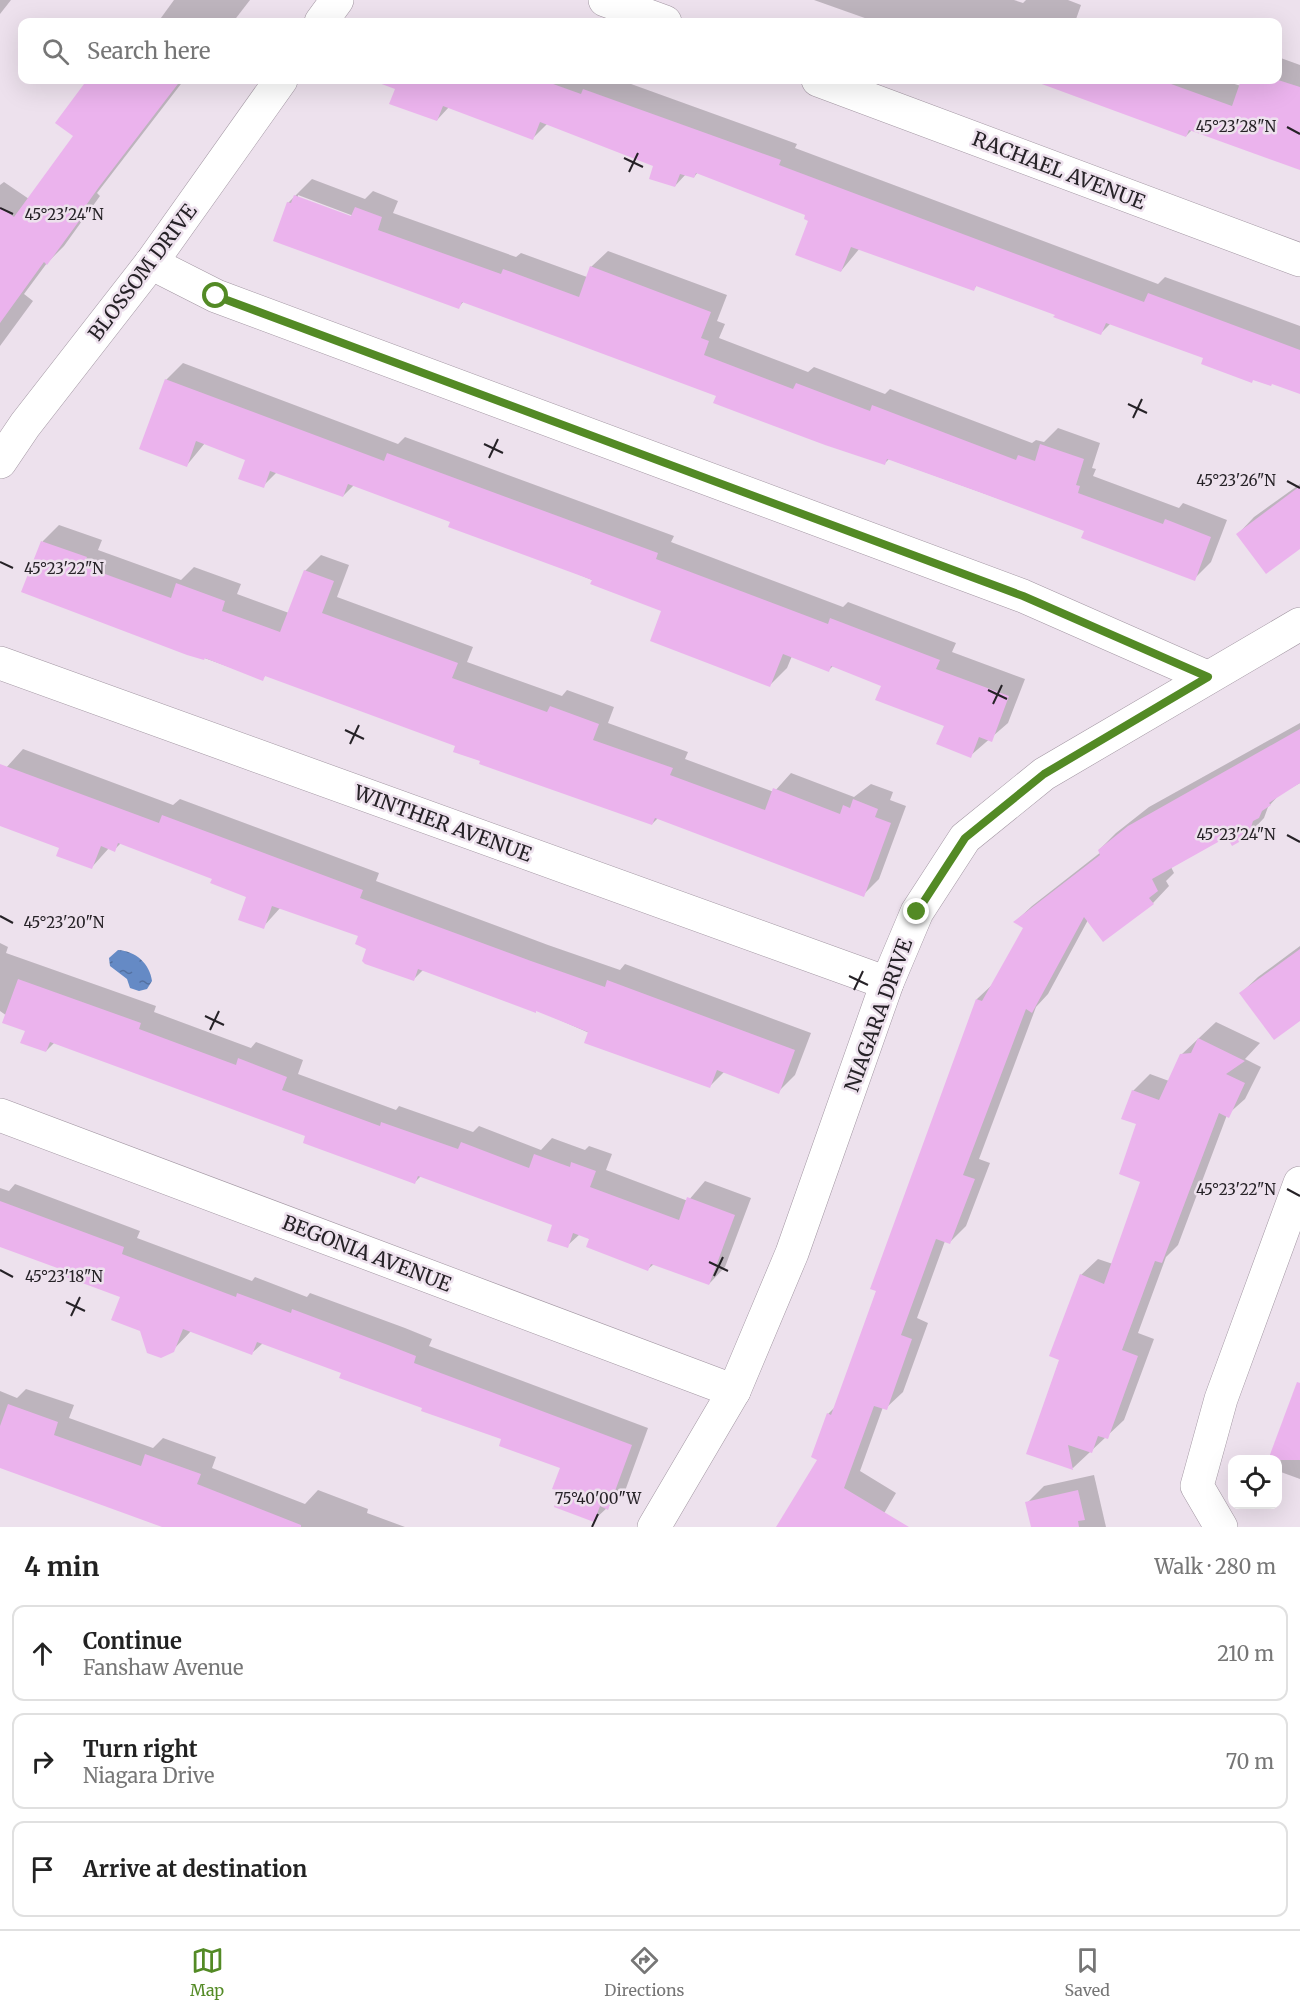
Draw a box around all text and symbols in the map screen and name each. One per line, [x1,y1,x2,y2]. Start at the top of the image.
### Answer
search box [18,18,1282,84]
icon: search [39,35,72,68]
text: Search here [87,37,210,65]
text: 45°23'28"N [1196,117,1277,136]
street label: RACHAEL AVENUE [969,125,1149,215]
street label: BLOSSOM DRIVE [82,199,202,345]
text: 45°23'24"N [25,205,104,224]
route start [202,282,228,308]
text: 45°23'26"N [1196,471,1276,490]
text: 45°23'22"N [24,559,104,578]
street label: WINTHER AVENUE [350,779,535,867]
text: 45°23'24"N [1197,825,1276,844]
route end [903,898,929,924]
text: 45°23'20"N [24,913,105,932]
street label: NIAGARA DRIVE [839,935,917,1095]
text: 45°23'22"N [1196,1180,1276,1199]
street label: BEGONIA AVENUE [279,1209,455,1297]
text: 45°23'18"N [25,1267,103,1286]
map controls [1228,1455,1282,1509]
button: locate [1228,1455,1282,1509]
text: 75°40'00"W [555,1489,642,1508]
text: 4 min [24,1550,99,1583]
text: Walk · 280 m [1154,1554,1276,1579]
text: Continue [83,1627,182,1655]
icon: ahead [26,1637,59,1670]
text: 210 m [1217,1641,1274,1666]
text: Fanshaw Avenue [83,1655,244,1680]
text: Turn right [83,1735,197,1763]
icon: right [26,1745,59,1778]
text: 70 m [1226,1749,1274,1774]
text: Niagara Drive [83,1763,214,1788]
icon: arrive [26,1853,59,1886]
text: Arrive at destination [83,1855,307,1883]
tab: Map [190,1944,224,2000]
tab: Directions [604,1944,684,2000]
tab: Saved [1065,1944,1110,2000]

